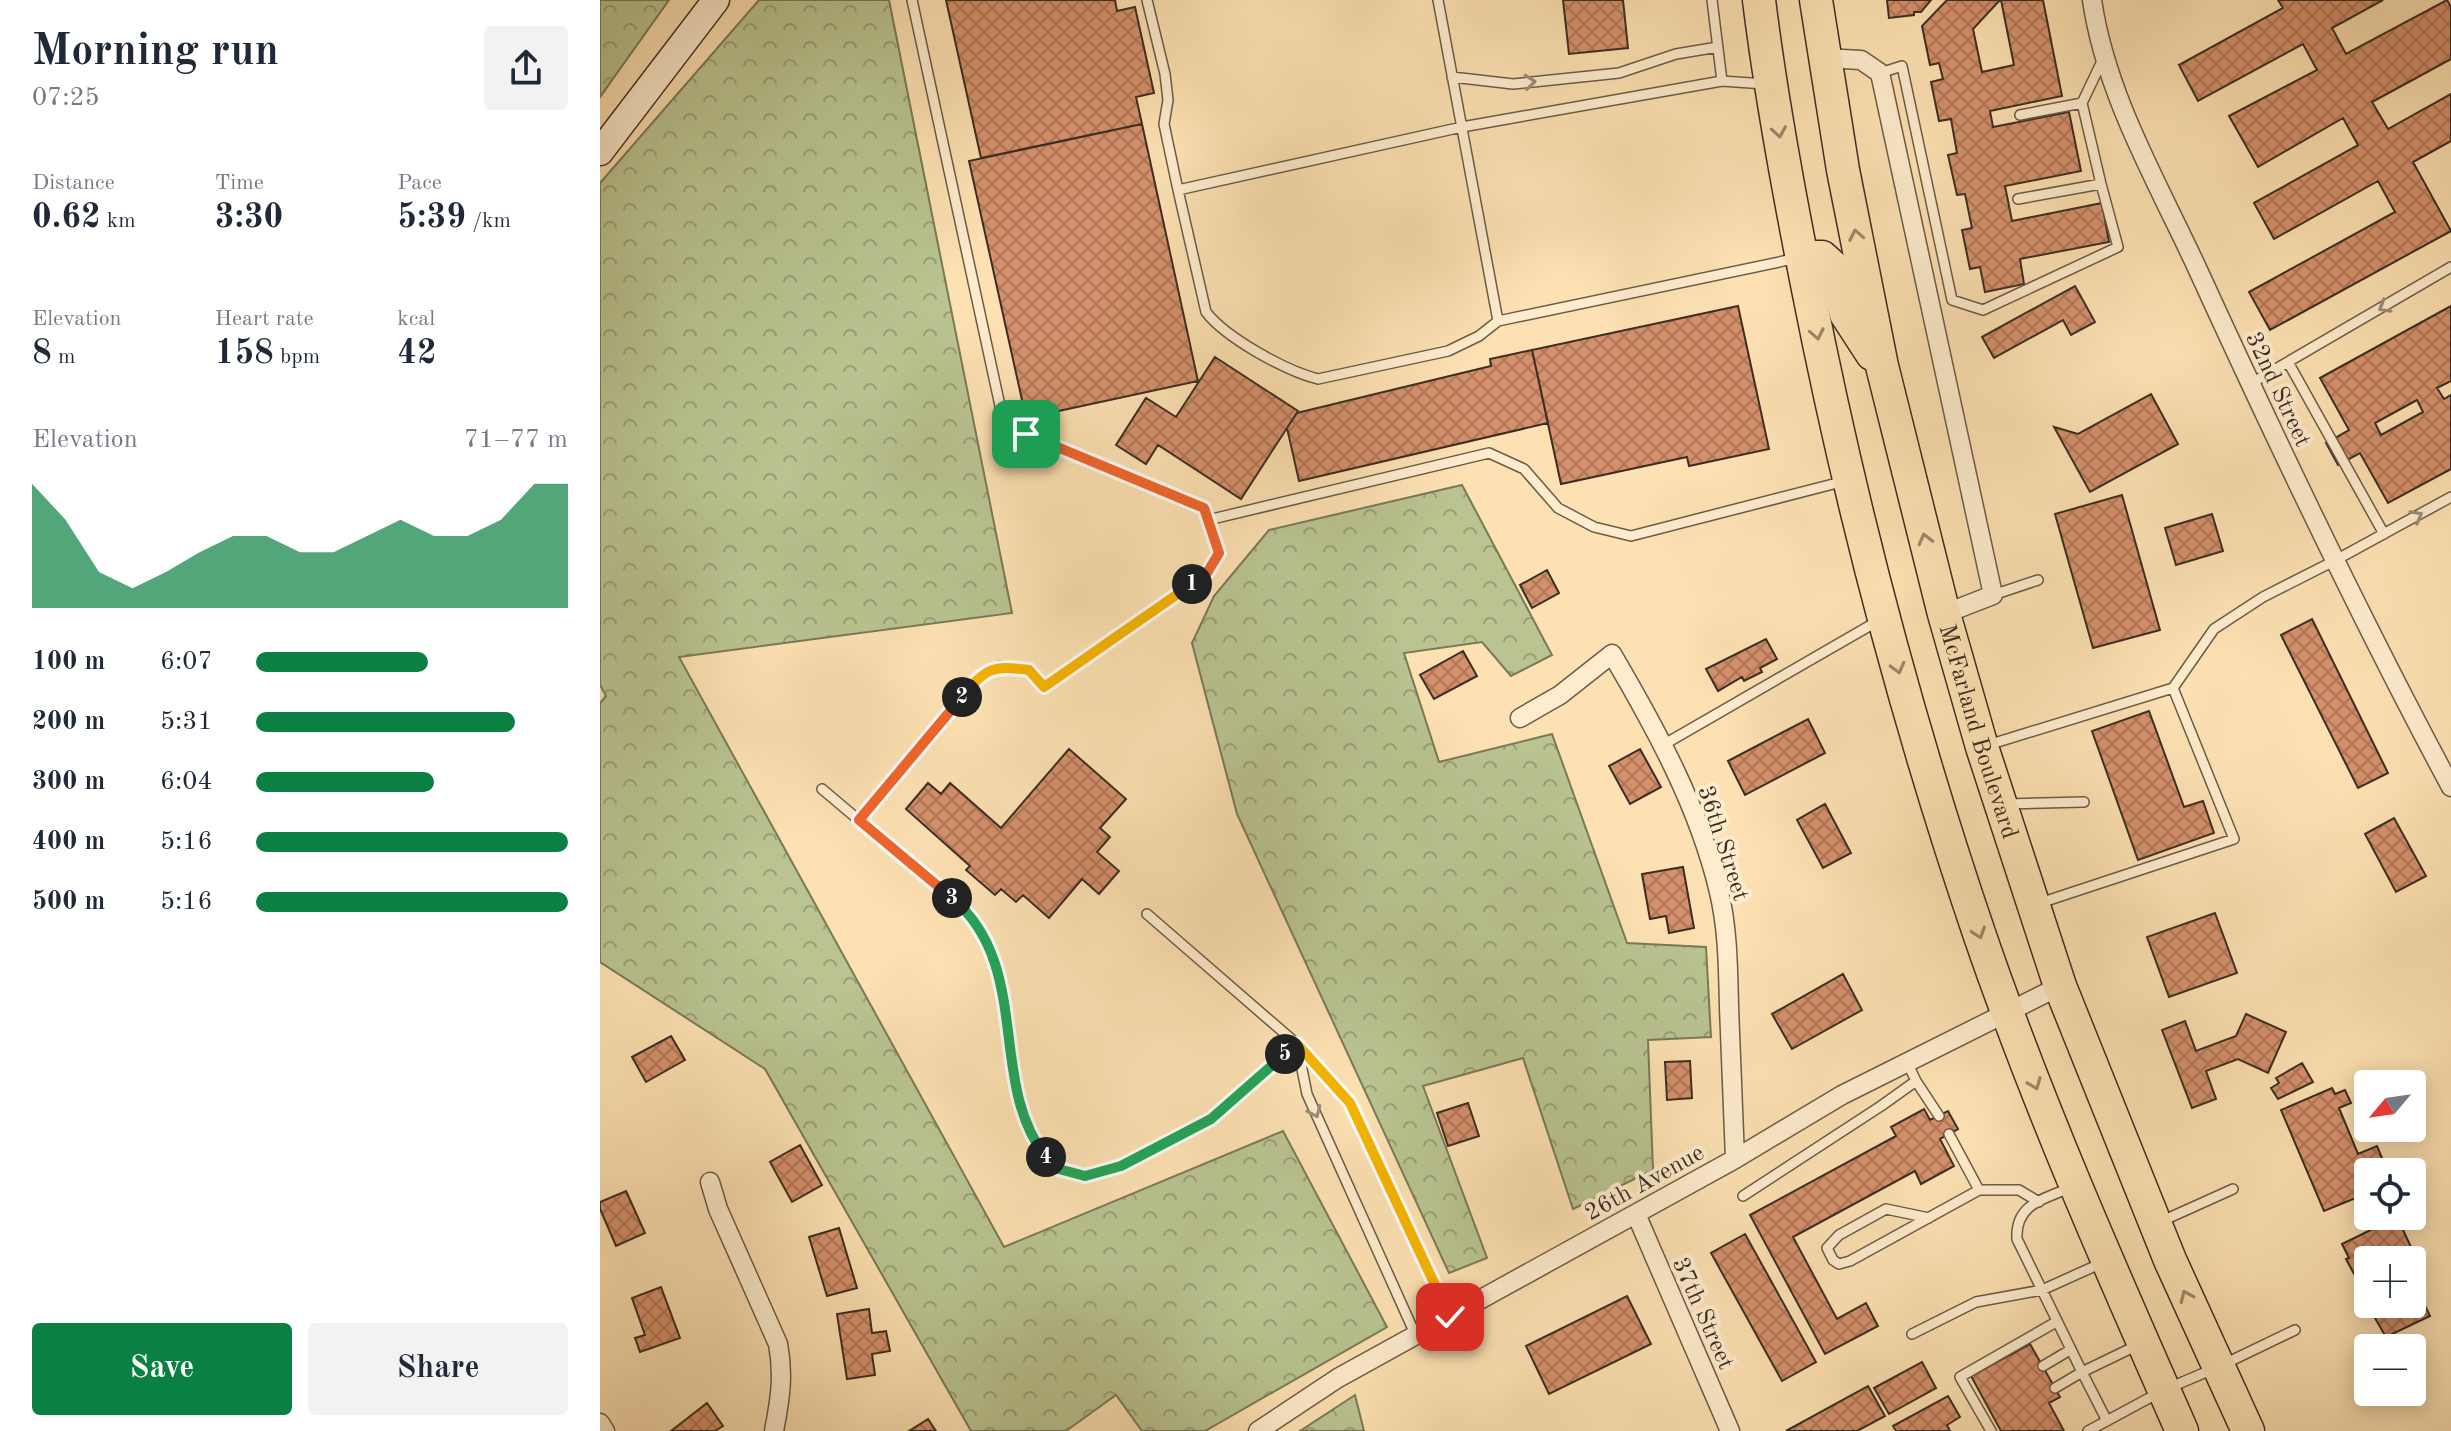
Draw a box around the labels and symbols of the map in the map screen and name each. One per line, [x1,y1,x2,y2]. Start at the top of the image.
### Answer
one-way arrow [1524,74,1537,91]
one-way arrow [1770,126,1787,139]
one-way arrow [1848,228,1865,242]
one-way arrow [2378,297,2393,313]
one-way arrow [1807,327,1824,340]
street label: 32nd Street [2240,329,2314,451]
pin [992,400,1060,468]
one-way arrow [2409,510,2423,525]
one-way arrow [1917,532,1934,546]
pin: 1 [1172,564,1212,604]
street label: McFarland Boulevard [1934,622,2021,842]
one-way arrow [1889,660,1906,674]
pin: 2 [942,677,982,717]
street label: 36th Street [1692,783,1752,904]
pin: 3 [932,878,972,918]
one-way arrow [1970,925,1986,939]
pin: 5 [1265,1034,1305,1074]
north arrow [2354,1070,2426,1142]
one-way arrow [2025,1076,2042,1090]
one-way arrow [1305,1103,1321,1118]
pin: 4 [1026,1137,1066,1177]
street label: 26th Avenue [1581,1141,1709,1226]
street label: 37th Street [1667,1254,1737,1373]
pin [1416,1283,1484,1351]
one-way arrow [2180,1290,2196,1304]

